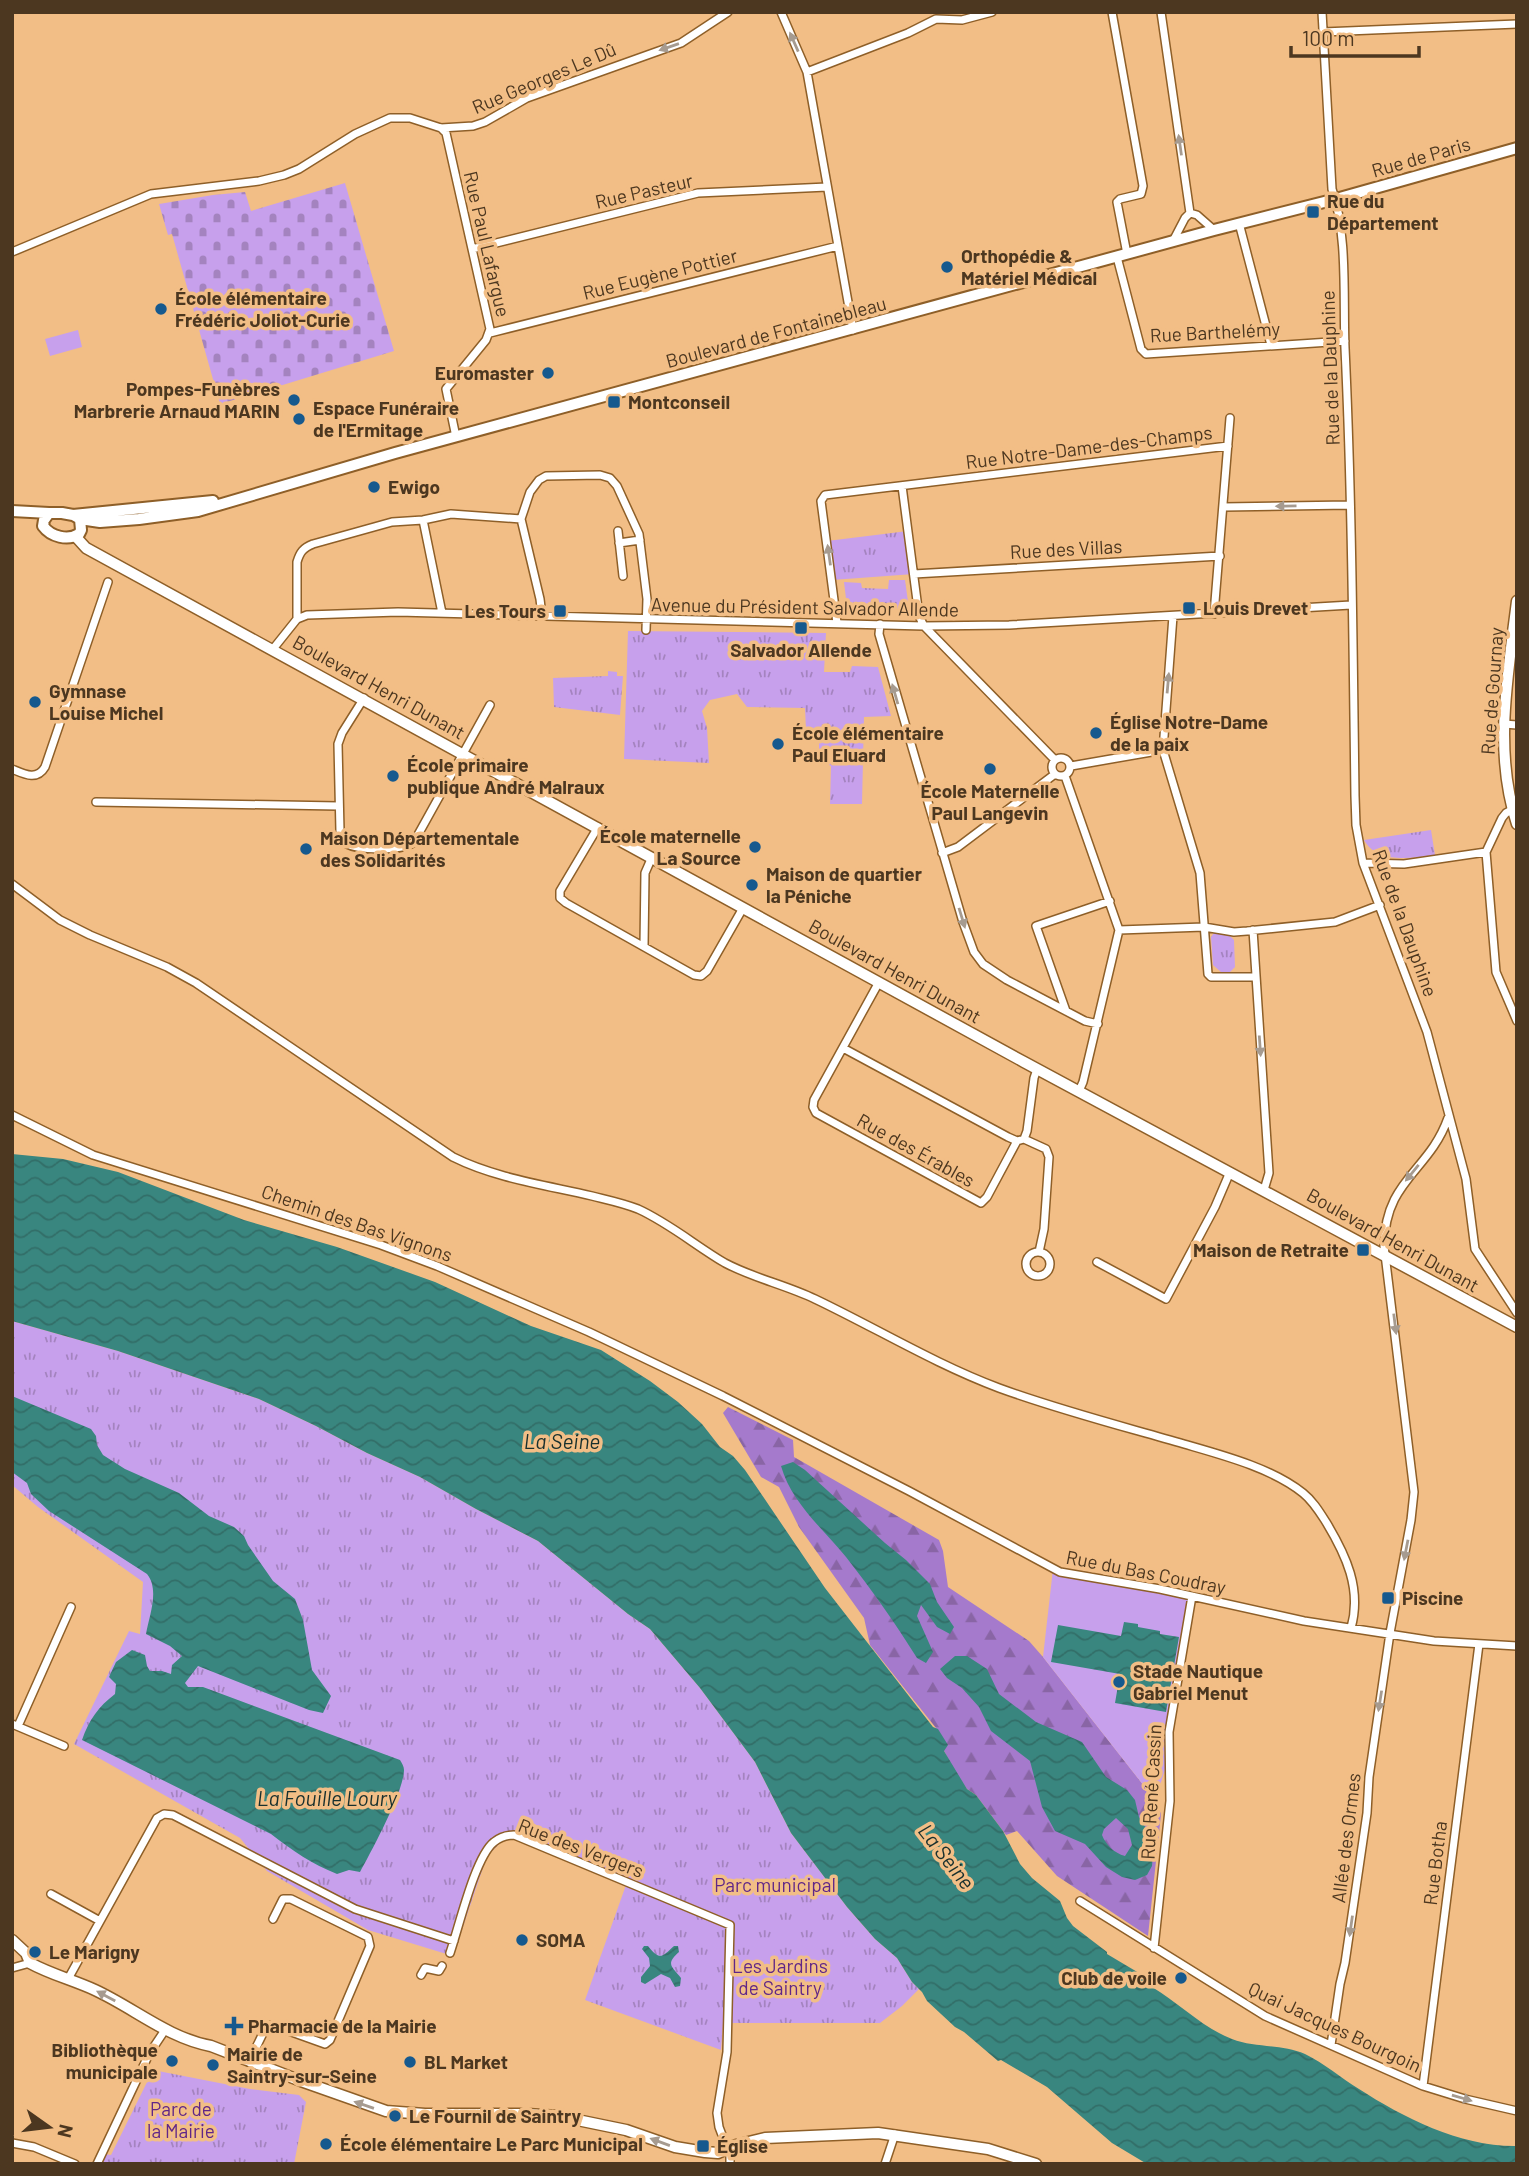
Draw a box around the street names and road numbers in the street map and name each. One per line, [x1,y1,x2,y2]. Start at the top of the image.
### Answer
street label: Rue Georges Le Dû [468,37,619,118]
street label: Rue de Paris [1369,131,1473,182]
street label: Rue Pasteur [593,168,695,213]
street label: Rue Paul Lafargue [460,169,515,319]
street label: Rue Eugène Pottier [580,243,740,304]
street label: Rue de la Dauphine [1315,290,1344,446]
street label: Boulevard de Fontainebleau [663,291,889,372]
street label: Rue Barthelémy [1149,317,1281,346]
street label: Rue Notre-Dame-des-Champs [964,420,1214,473]
street label: Rue des Villas [1009,534,1123,563]
street label: Avenue du Président Salvador Allende [651,592,959,621]
street label: Rue de Gournay [1476,626,1507,755]
street label: Boulevard Henri Dunant [289,630,469,743]
street label: Rue de la Dauphine [1368,846,1443,1000]
street label: Boulevard Henri Dunant [805,914,985,1027]
street label: Rue des Érables [853,1108,979,1191]
street label: Chemin des Bas Vignons [259,1179,456,1266]
street label: Boulevard Henri Dunant [1303,1183,1483,1296]
street label: Rue du Bas Coudray [1064,1545,1228,1598]
street label: Rue René Cassin [1135,1724,1166,1860]
street label: Allée des Ormes [1326,1772,1365,1904]
street label: Rue des Vergers [515,1813,647,1882]
street label: Rue Botha [1418,1819,1451,1906]
street label: Quai Jacques Bourgoin [1245,1976,1425,2077]

